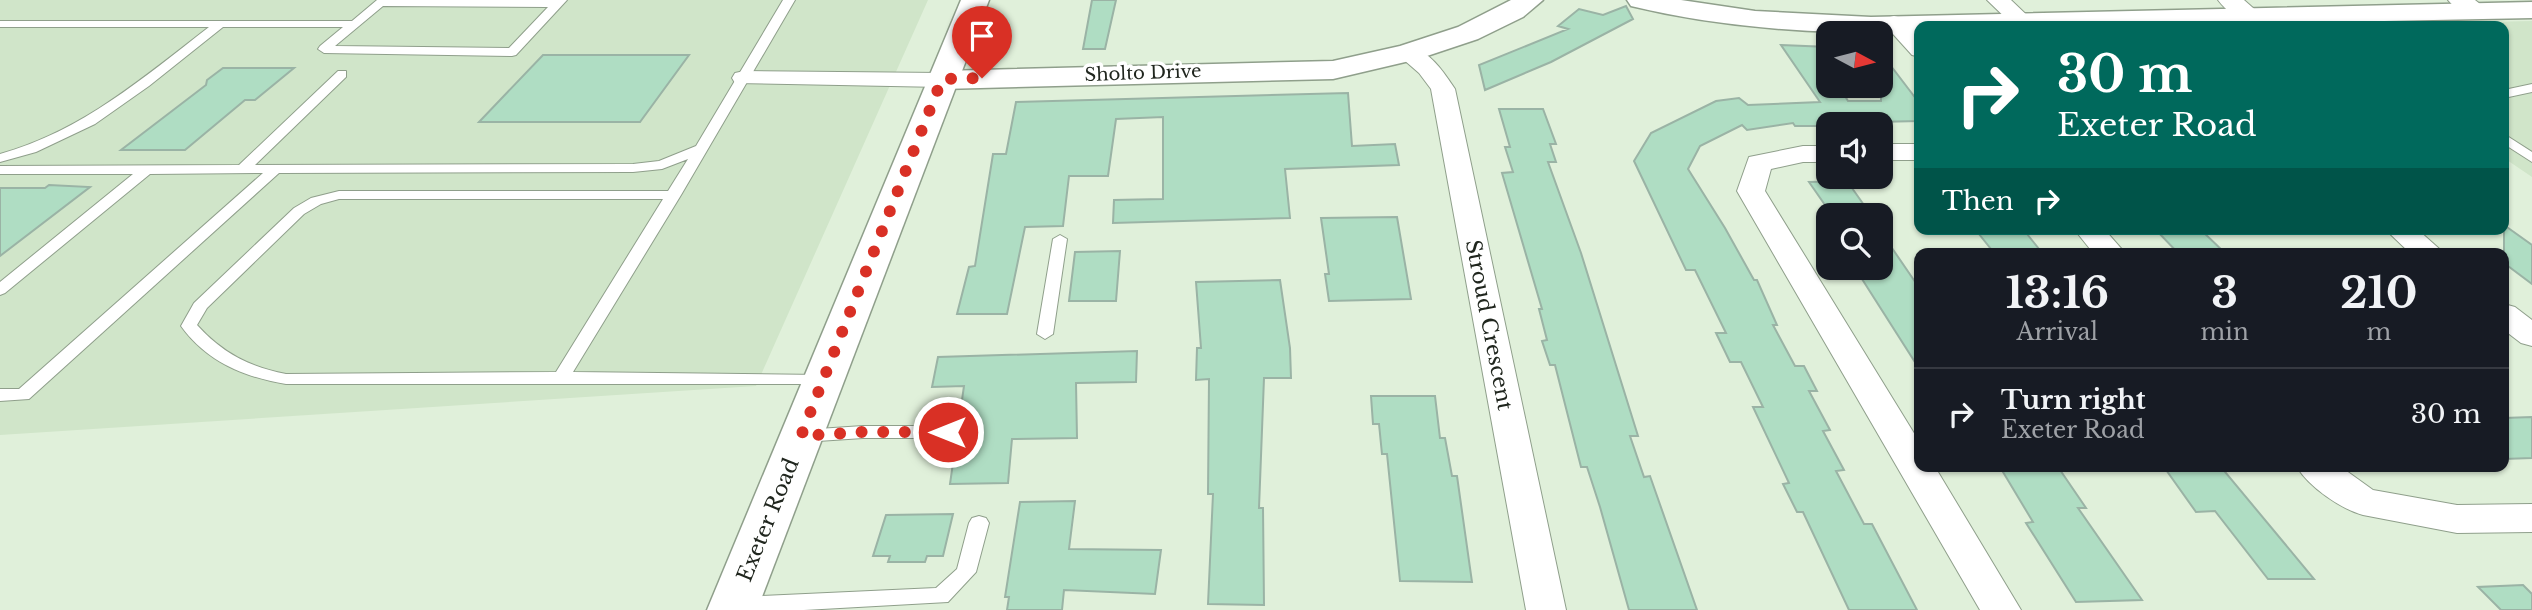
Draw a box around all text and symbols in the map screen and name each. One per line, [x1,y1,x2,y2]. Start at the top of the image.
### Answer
pin [952,6,1012,78]
icon: arrive [963,17,1001,55]
north arrow [1816,21,1894,98]
map controls [1816,21,1893,280]
text: 30 m [2057,44,2192,105]
icon: right [1942,49,2033,140]
street label: Sholto Drive [1084,60,1202,86]
text: Exeter Road [2057,105,2257,145]
button: sound [1816,112,1893,189]
icon: right [2028,182,2066,220]
text: Then [1942,185,2014,217]
button: search [1816,203,1893,280]
street label: Stroud Crescent [1460,238,1518,412]
text: 13:16 [2005,267,2109,319]
text: 3 [2211,267,2238,319]
text: 210 [2340,267,2418,319]
text: Arrival [2016,318,2098,346]
text: min [2200,318,2249,346]
text: m [2367,318,2391,346]
text: Turn right [2001,384,2146,416]
position arrow [911,395,985,469]
icon: right [1942,395,1980,433]
text: 30 m [2411,398,2481,430]
text: Exeter Road [2001,416,2144,444]
street label: Exeter Road [731,454,805,586]

